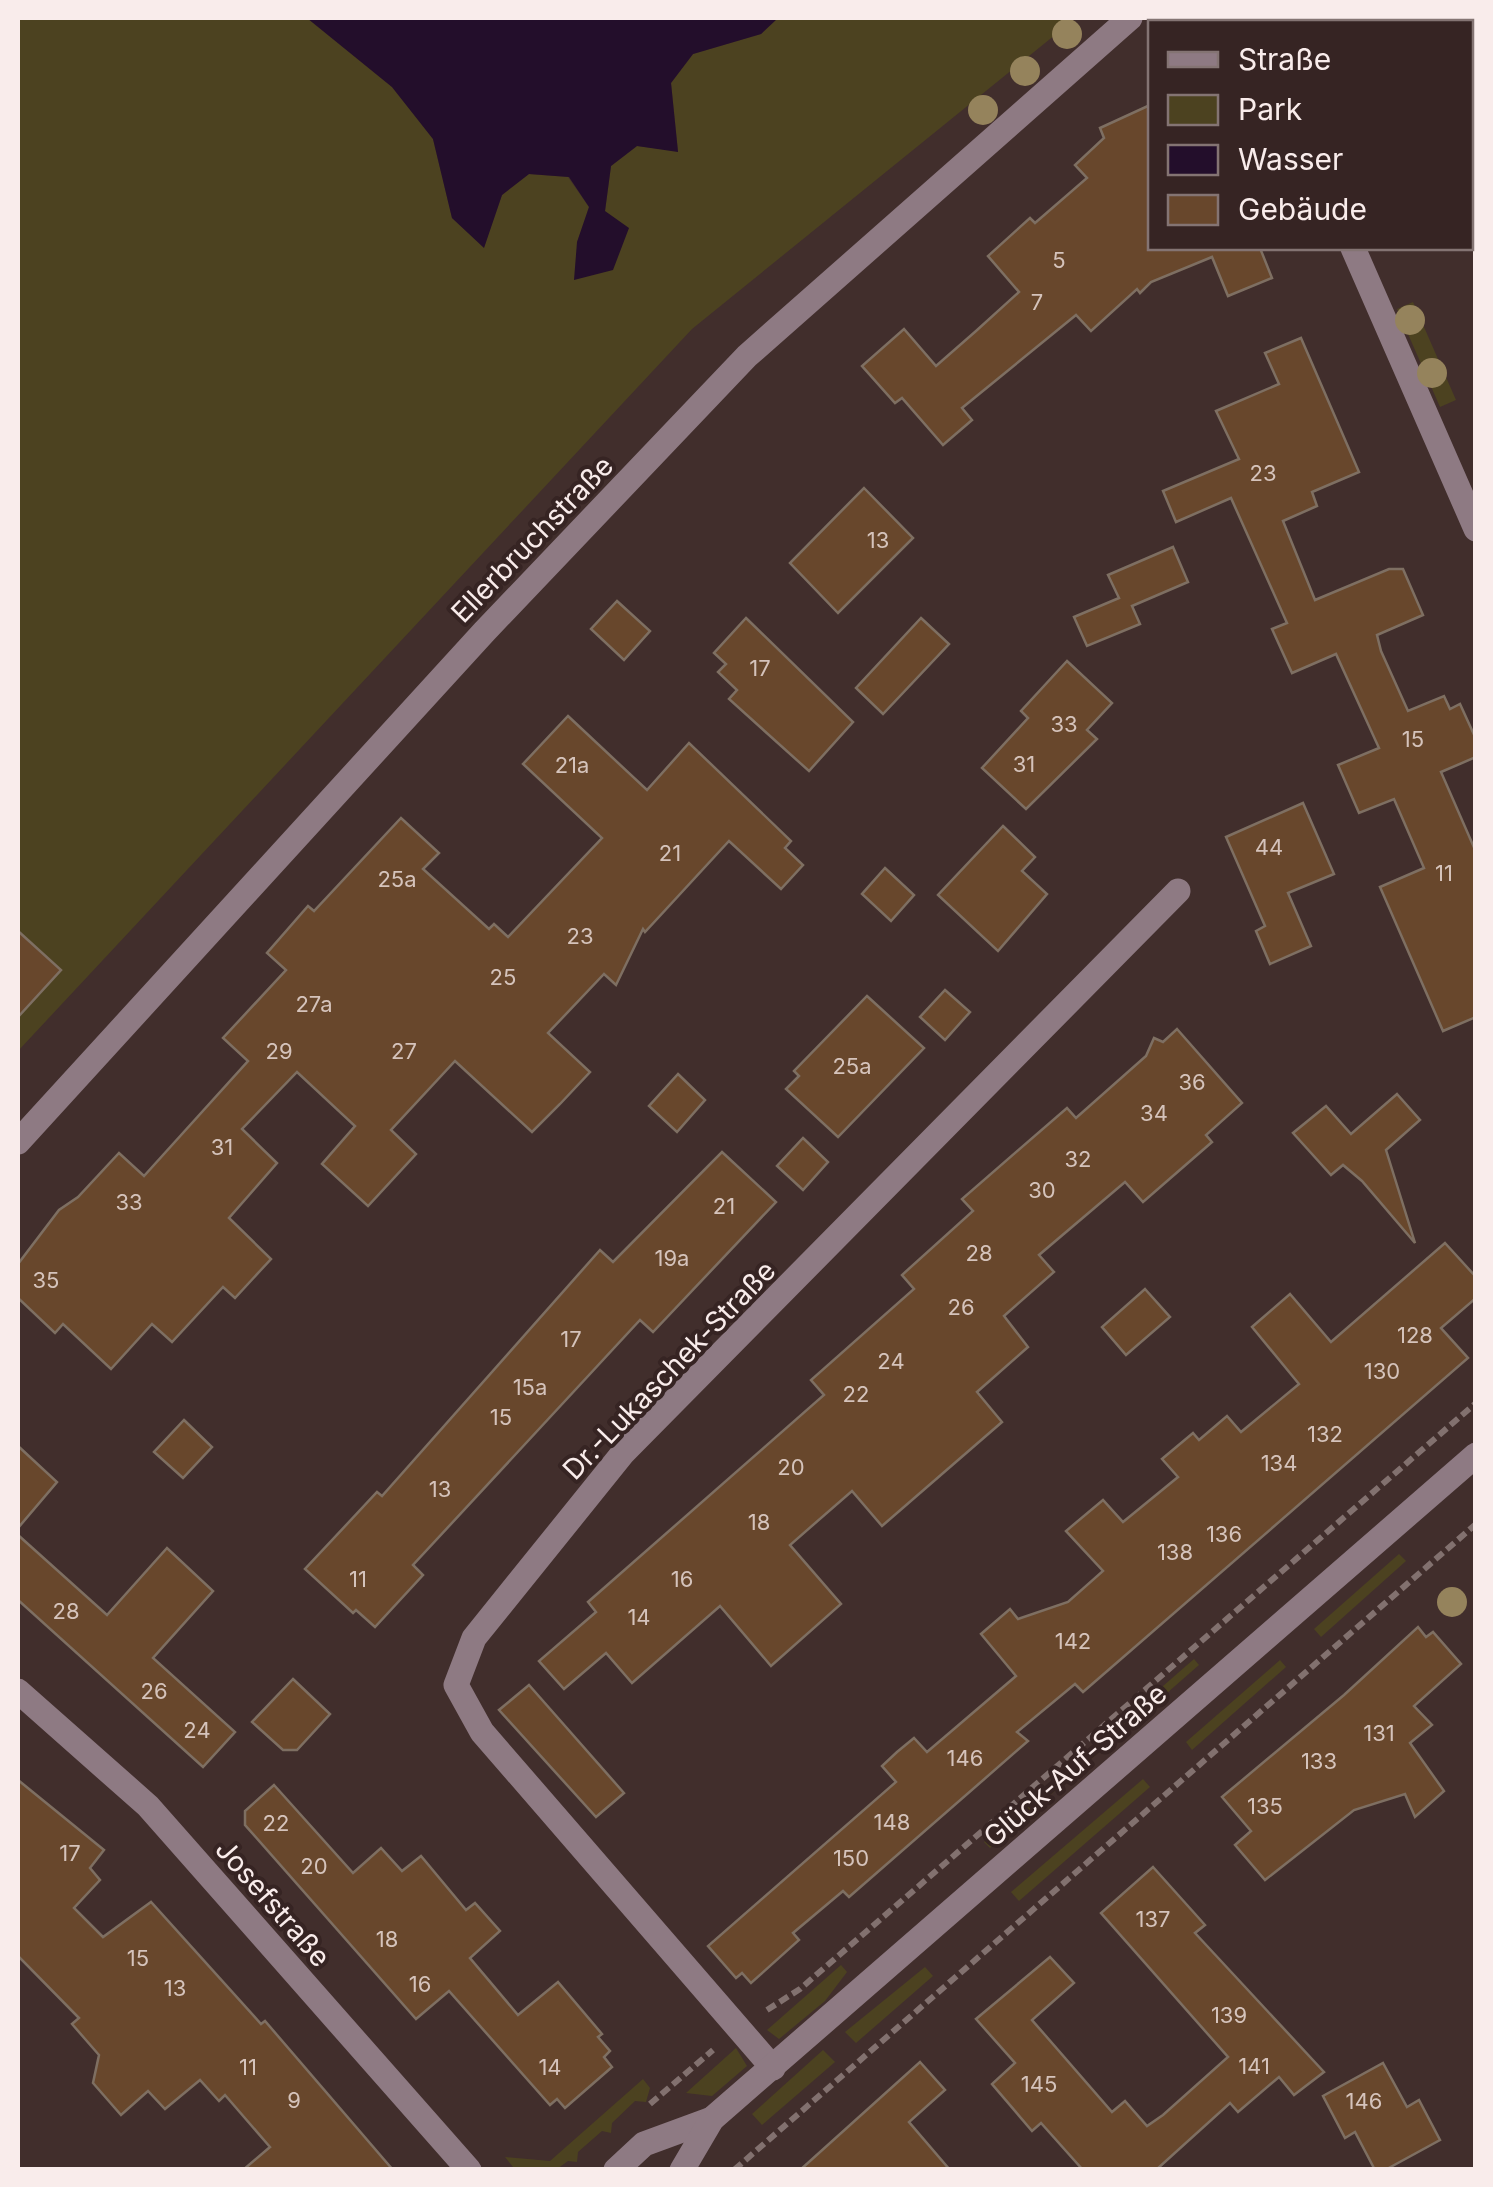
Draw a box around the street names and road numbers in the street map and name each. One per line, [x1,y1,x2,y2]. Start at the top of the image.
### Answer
street label: Ellerbruchstraße [444,449,620,629]
street label: Dr.-Lukaschek-Straße [556,1254,782,1486]
street label: Glück-Auf-Straße [976,1676,1174,1854]
street label: Josefstraße [209,1832,337,1974]

